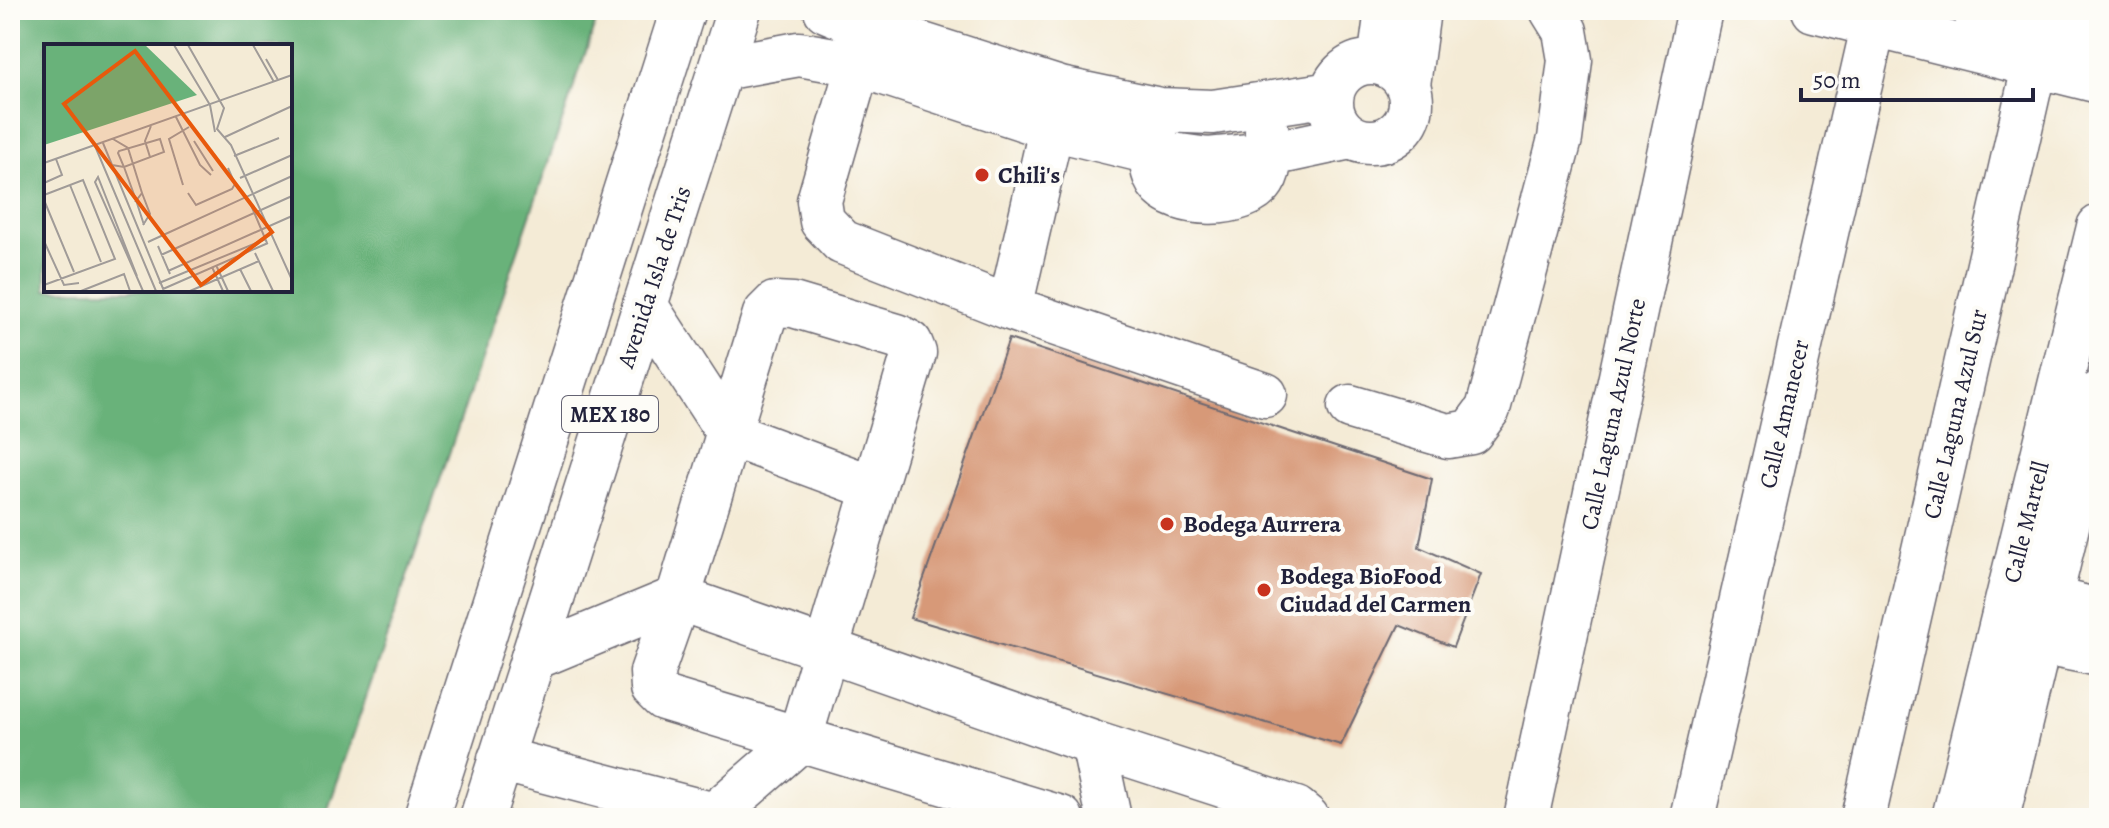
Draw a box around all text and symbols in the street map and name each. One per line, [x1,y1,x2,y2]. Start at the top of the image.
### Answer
inset map [44,44,292,292]
scale bar [1801,52,2033,102]
text: 50 m [1813,64,1861,96]
place label: Chili's [998,159,1060,191]
marker: Chili's [973,166,991,184]
street label: Avenida Isla de Tris [609,182,698,373]
street label: Calle Laguna Azul Norte [1573,295,1653,533]
street label: Calle Laguna Azul Sur [1915,306,1995,522]
street label: Calle Amanecer [1751,336,1817,492]
road number: MEX 180 [562,396,658,432]
street label: Calle Martell [1995,458,2057,586]
place label: Bodega Aurrera [1183,508,1342,540]
marker: Bodega Aurrera [1158,515,1176,533]
place label: Bodega BioFood Ciudad del Carmen [1280,560,1472,620]
marker: Bodega BioFood Ciudad del Carmen [1255,581,1273,599]

